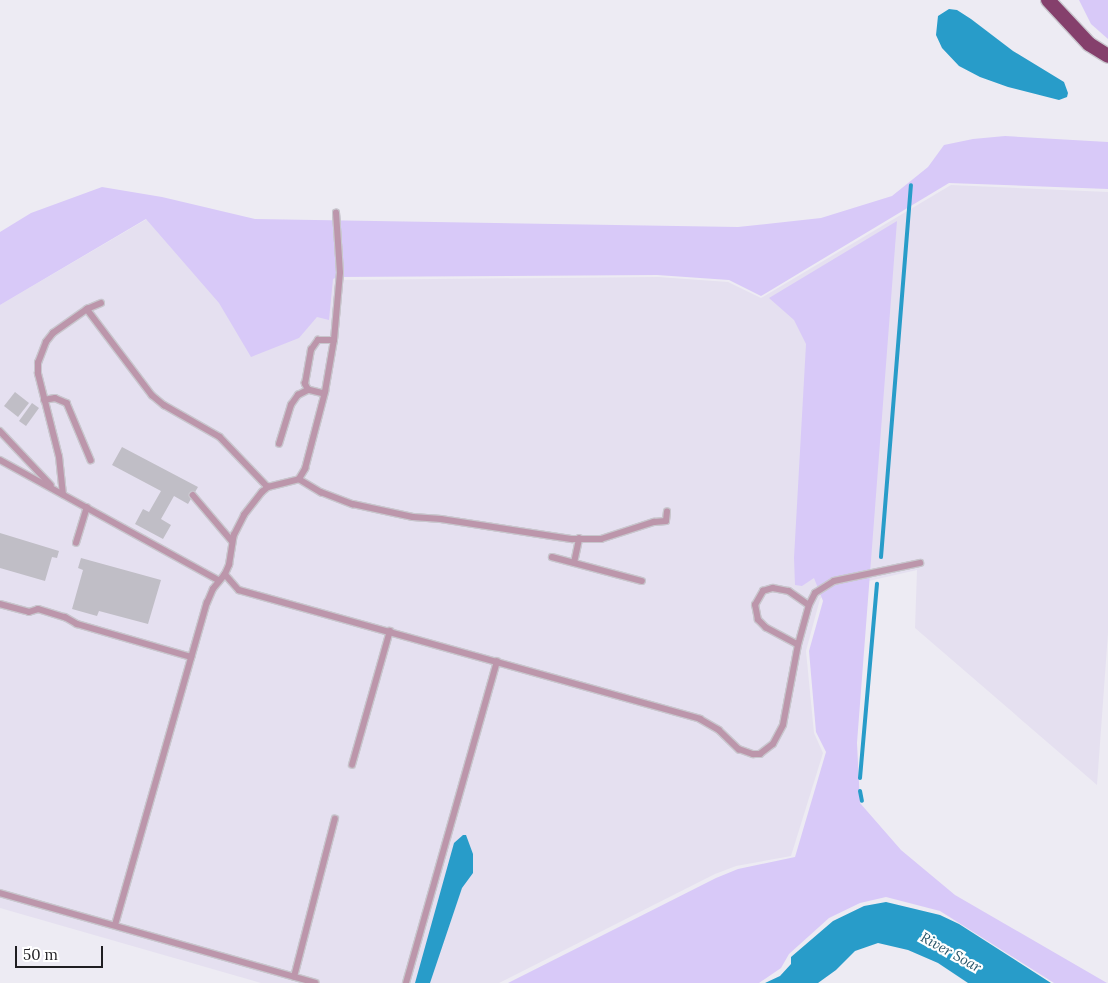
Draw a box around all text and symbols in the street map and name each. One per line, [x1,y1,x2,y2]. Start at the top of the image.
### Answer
water label: River Soar [918,928,984,976]
scale bar [18,936,105,968]
text: 50 m [23,945,58,964]

